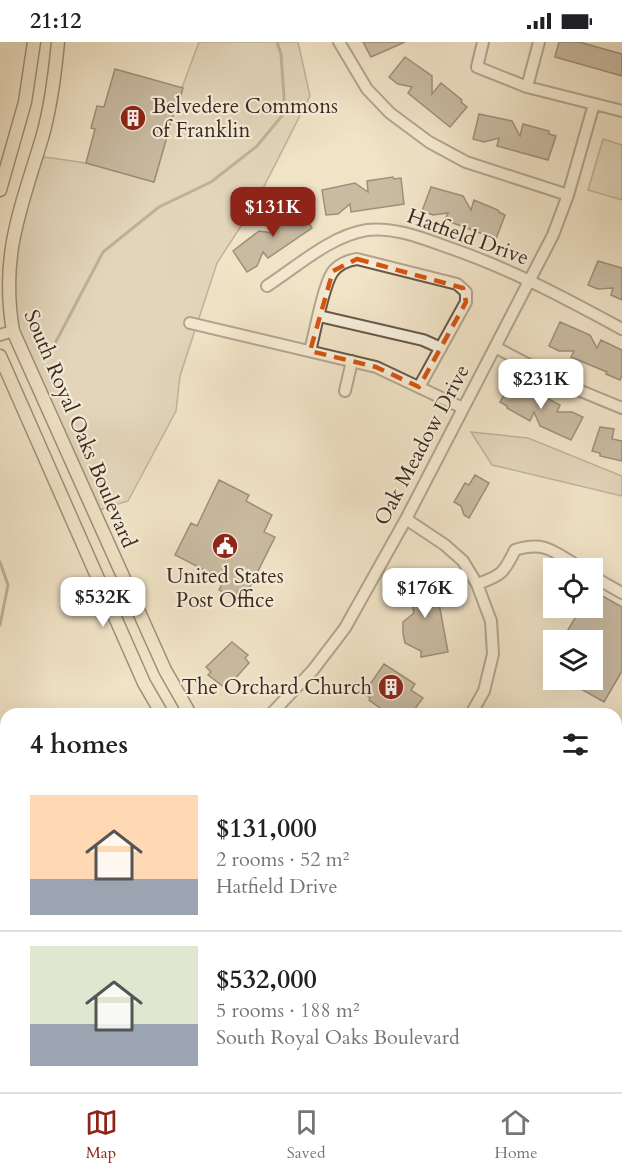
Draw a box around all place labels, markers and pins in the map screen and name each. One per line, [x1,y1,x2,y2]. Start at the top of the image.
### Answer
place label: Belvedere Commons of Franklin [152,92,338,145]
building icon: Belvedere Commons of Franklin [118,103,148,133]
pin: $131K [231,187,315,238]
pin: $231K [499,359,583,410]
public building icon: United States Post Office [210,531,240,561]
place label: United States Post Office [166,562,284,615]
pin: $176K [383,568,467,619]
pin: $532K [61,577,145,628]
building icon: The Orchard Church [376,672,406,702]
place label: The Orchard Church [182,673,372,702]

